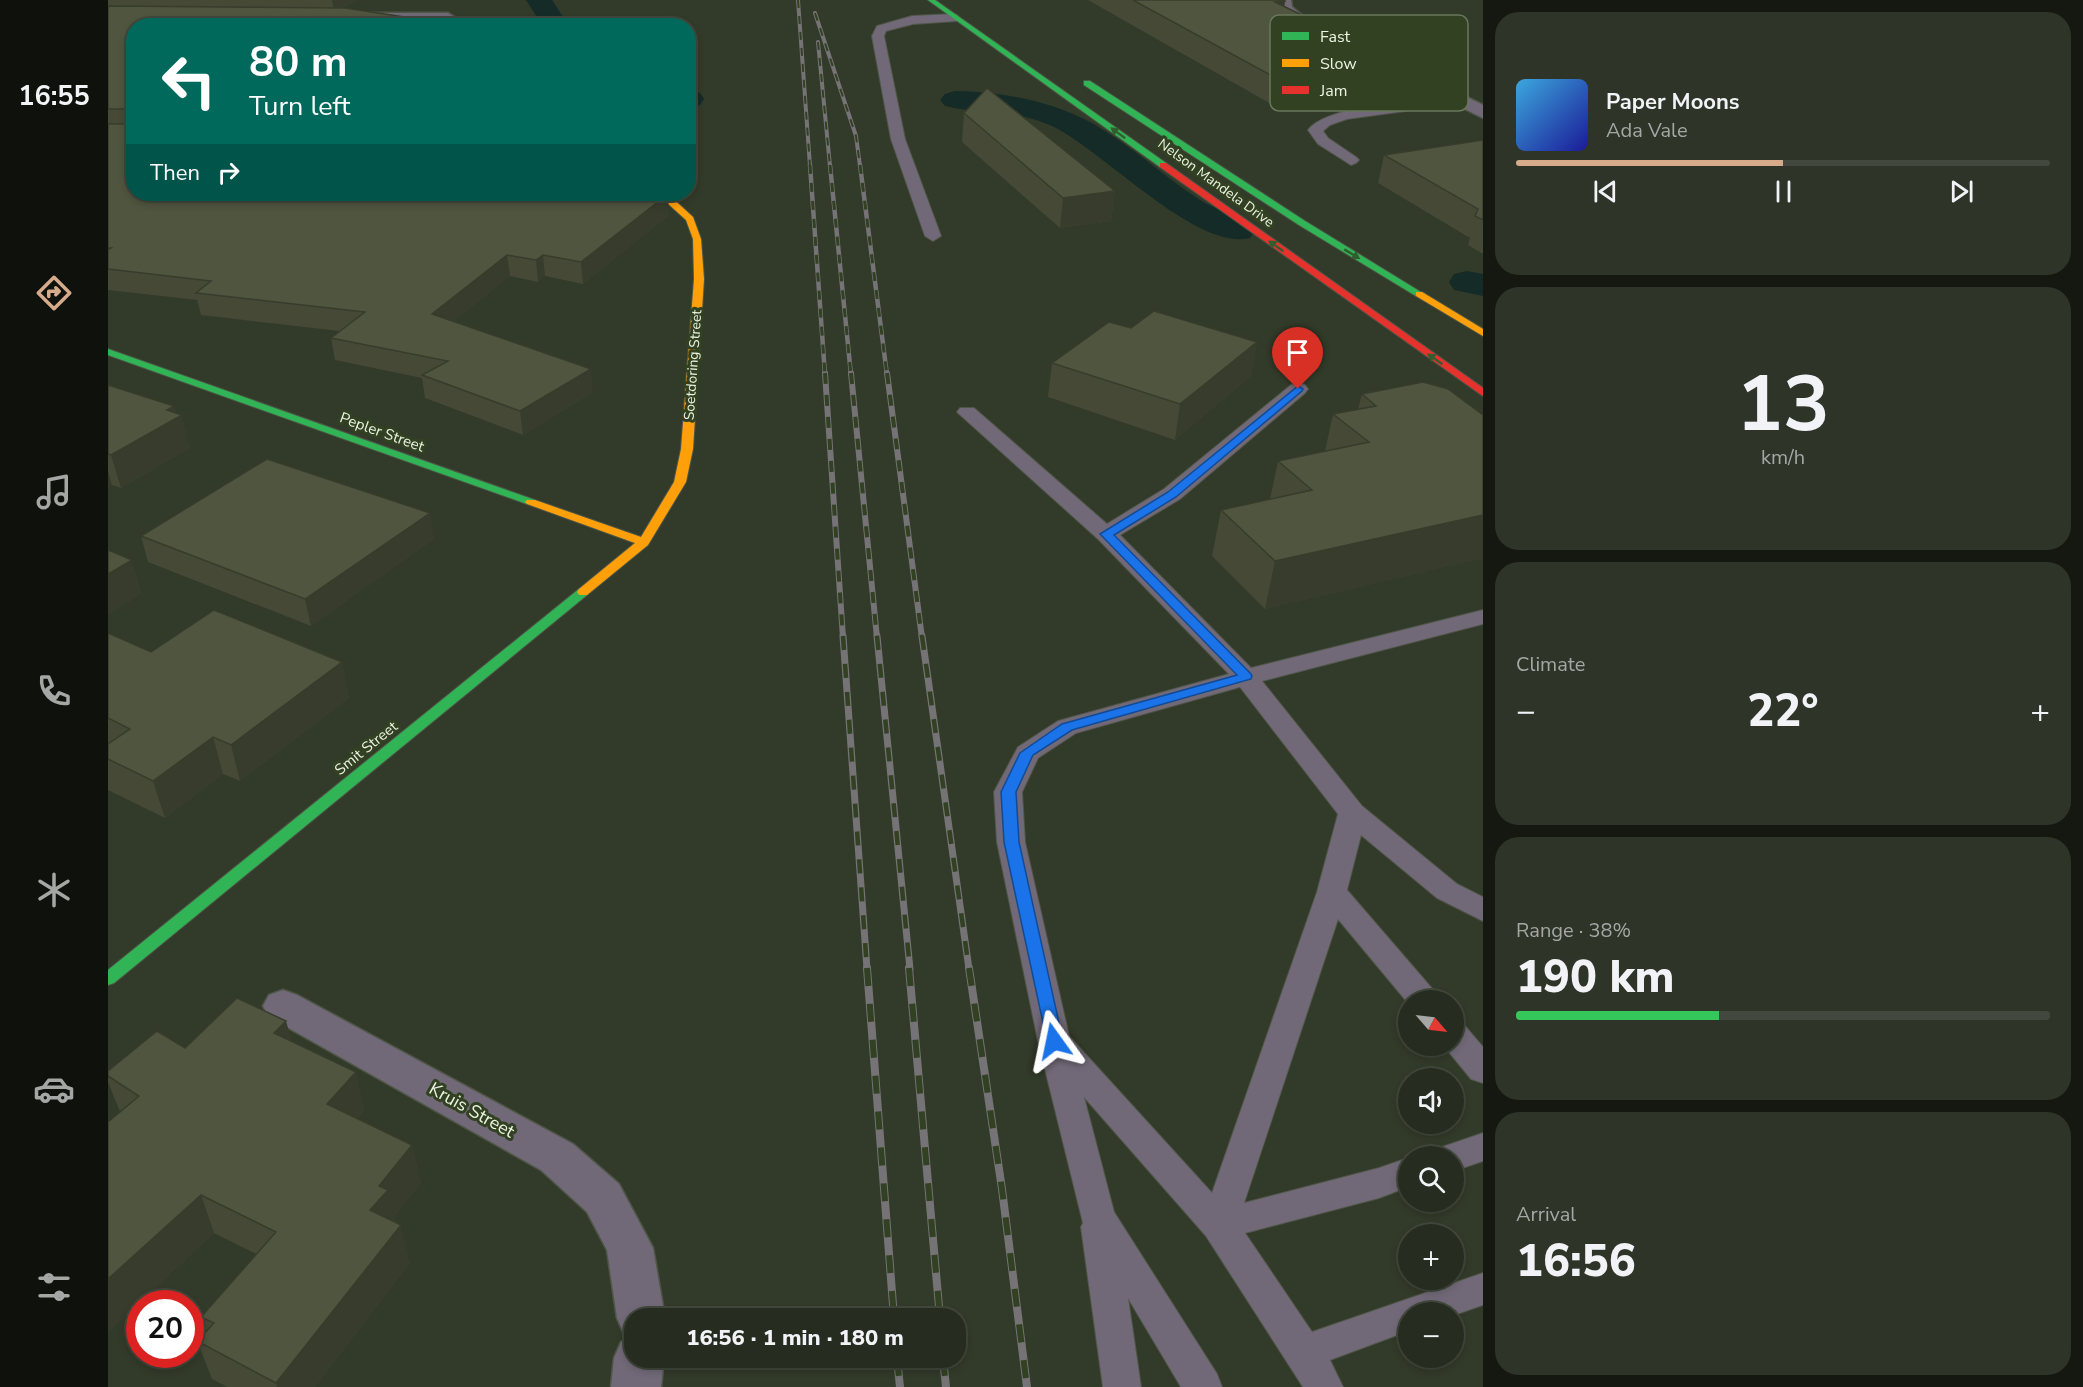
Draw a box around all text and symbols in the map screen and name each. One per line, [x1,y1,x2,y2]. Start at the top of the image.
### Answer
legend [1270,15,1468,111]
text: Fast [1320,26,1351,48]
text: 80 m [249,34,348,91]
icon: left [150,42,228,120]
text: Slow [1320,53,1357,75]
text: 16:55 [18,78,90,115]
text: Jam [1319,80,1347,102]
text: Paper Moons [1606,87,1740,117]
text: Turn left [249,88,350,125]
text: Ada Vale [1606,117,1688,144]
one-way arrow [1110,127,1126,139]
street label: Nelson Mandela Drive [1154,134,1278,232]
icon: right [212,156,245,189]
text: Then [150,158,200,188]
icon: previous [1589,175,1622,208]
icon: pause [1767,175,1800,208]
icon: next [1945,175,1978,208]
one-way arrow [1269,240,1285,252]
one-way arrow [1344,248,1360,259]
icon: directions [33,272,75,314]
street label: Soetdoring Street [680,309,706,421]
pin [1272,327,1323,389]
icon: arrive [1281,336,1314,369]
text: 13 [1736,351,1830,458]
one-way arrow [1428,353,1444,365]
street label: Pepler Street [337,407,428,457]
text: km/h [1761,444,1805,471]
icon: music [33,471,75,513]
text: Climate [1516,651,1585,678]
icon: phone [33,670,75,712]
text: 22° [1747,681,1819,742]
text: − [1516,689,1536,734]
text: + [2030,689,2050,734]
street label: Smit Street [330,716,402,780]
icon: climate [33,869,75,911]
text: Range · 38% [1516,917,1631,944]
text: 190 km [1516,947,1675,1008]
north arrow [1398,990,1464,1056]
map controls [1398,990,1464,1368]
position arrow [1022,1009,1086,1073]
icon: car [33,1068,75,1110]
button: sound [1398,1068,1464,1134]
street label: Kruis Street [425,1077,520,1144]
button: search [1398,1146,1464,1212]
text: Arrival [1516,1201,1576,1228]
button: + [1398,1224,1464,1290]
text: 16:56 [1516,1231,1636,1292]
icon: filters [33,1266,75,1308]
speed limit sign: 20 [126,1290,204,1368]
button: − [1398,1302,1464,1368]
text: 16:56 · 1 min · 180 m [686,1323,904,1353]

